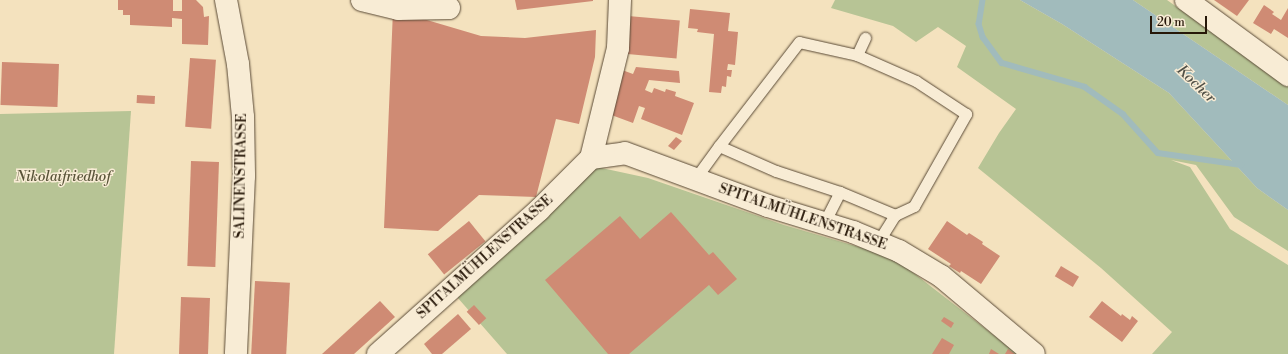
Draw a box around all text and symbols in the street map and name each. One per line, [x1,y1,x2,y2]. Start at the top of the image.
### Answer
scale bar [1152,8,1209,34]
text: 20 m [1157,15,1185,30]
water label: Kocher [1173,61,1219,107]
street label: SALINENSTRASSE [232,113,250,239]
park label: Nikolaifriedhof [15,169,111,185]
street label: SPITALMÜHLENSTRASSE [716,180,890,254]
street label: SPITALMÜHLENSTRASSE [414,191,556,323]

